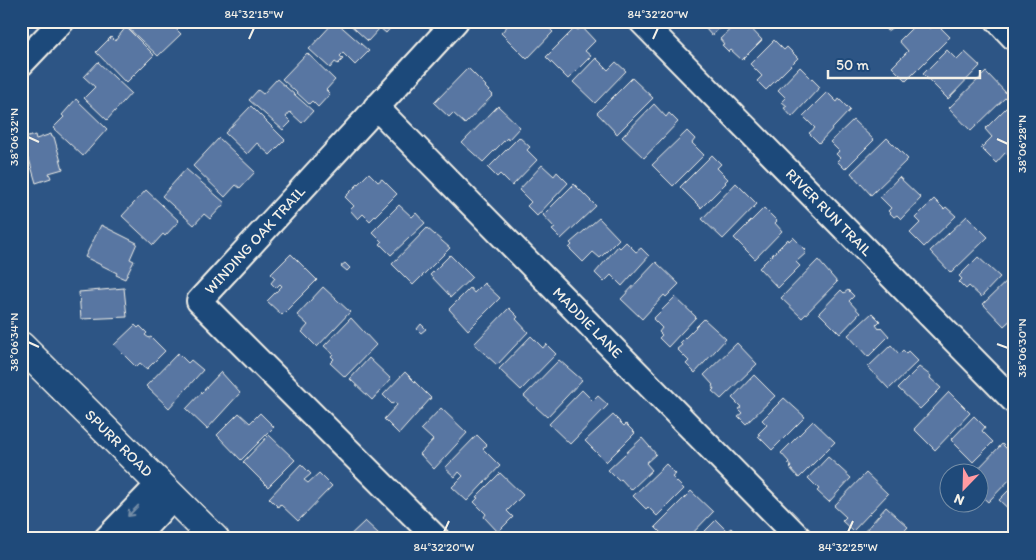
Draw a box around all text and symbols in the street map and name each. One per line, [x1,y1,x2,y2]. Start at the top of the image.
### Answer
text: 84°32'15"W [225,7,283,21]
text: 84°32'20"W [628,7,688,21]
scale bar [828,48,981,80]
text: 50 m [836,56,869,74]
text: 38°06'32"N [7,108,21,166]
text: 38°06'28"N [1015,115,1029,173]
street label: RIVER RUN TRAIL [782,165,876,260]
street label: WINDING OAK TRAIL [201,182,309,298]
street label: MADDIE LANE [549,283,626,362]
text: 38°06'34"N [7,313,21,371]
text: 38°06'30"N [1015,318,1029,378]
street label: SPURR ROAD [81,406,157,481]
north arrow [938,462,988,512]
text: N [951,490,967,509]
one-way arrow [126,505,139,517]
text: 84°32'20"W [414,540,474,554]
text: 84°32'25"W [818,540,878,554]

